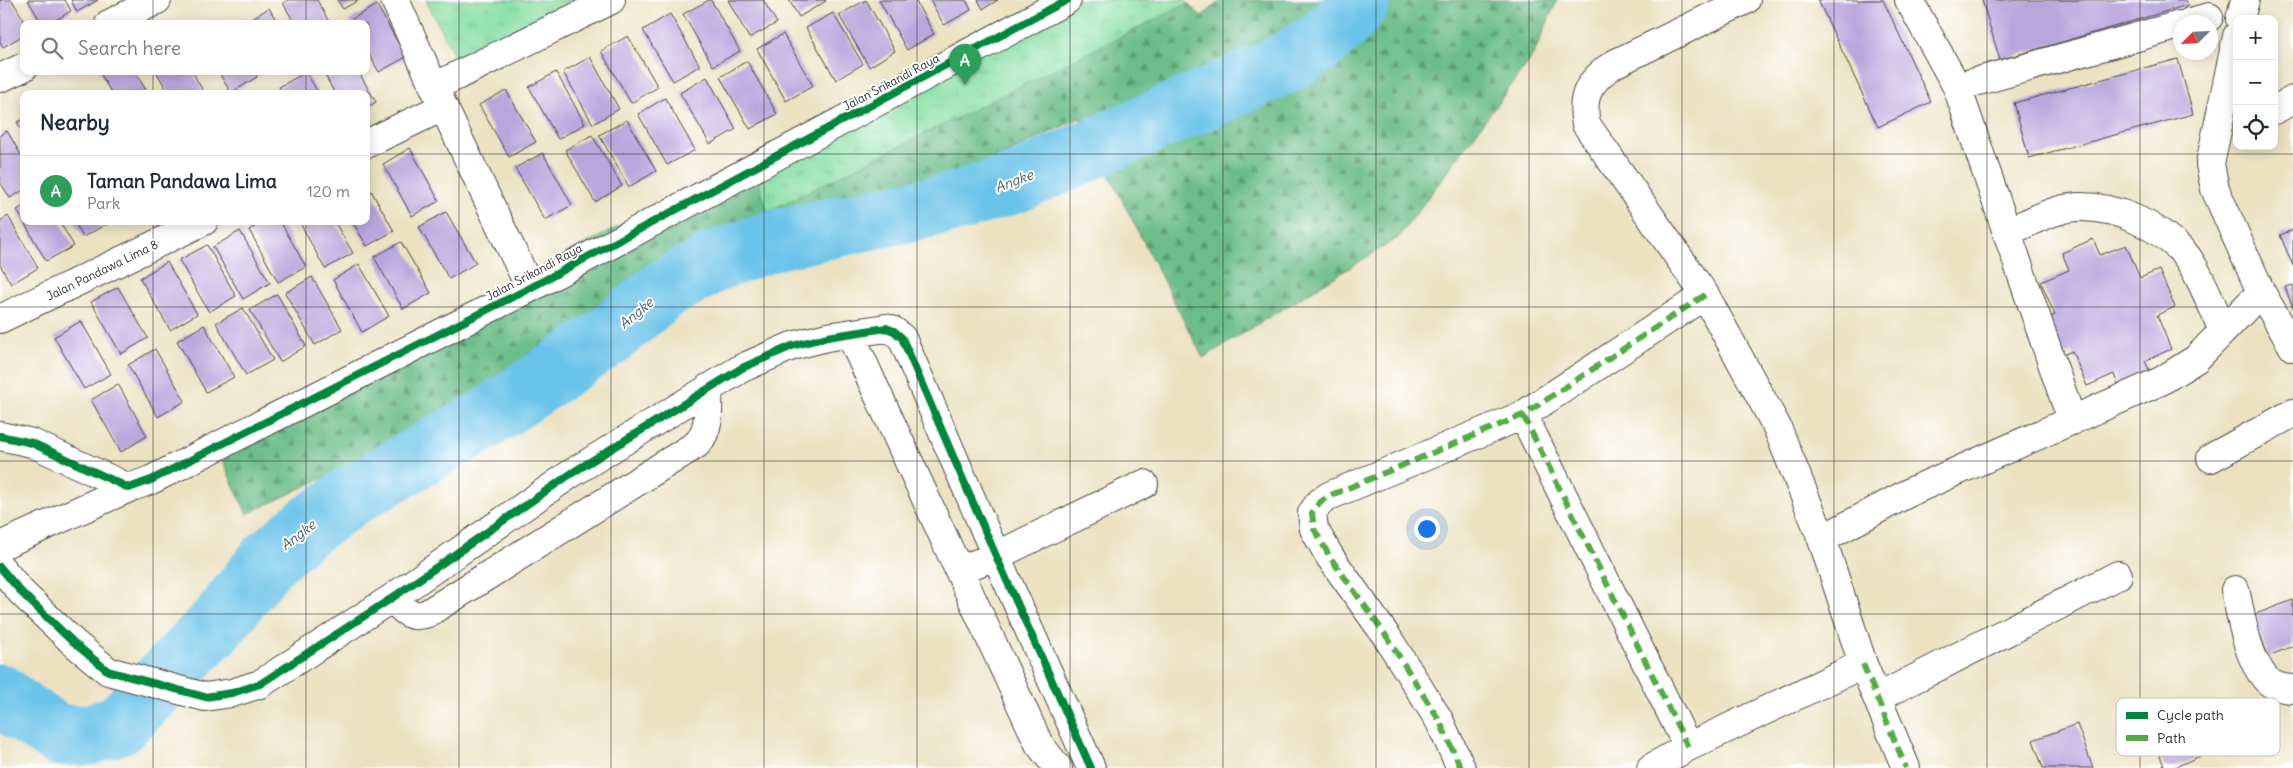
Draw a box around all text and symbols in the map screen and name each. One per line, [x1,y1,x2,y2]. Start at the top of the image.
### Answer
north arrow [2173,15,2218,60]
map controls [2233,15,2278,150]
button: + [2233,15,2278,60]
search box [20,20,370,75]
icon: search [38,34,66,62]
text: Search here [78,36,181,60]
pin: A [949,44,981,85]
street label: Jalan Srikandi Raya [840,50,942,114]
button: − [2233,60,2278,105]
button: locate [2233,105,2278,150]
text: Nearby [40,109,110,136]
water label: Angke [992,165,1037,196]
text: Taman Pandawa Lima [87,169,277,193]
text: A [51,181,61,201]
text: 120 m [307,181,350,201]
text: Park [87,193,120,213]
street label: Jalan Pandawa Lima 8 [44,236,160,304]
street label: Jalan Srikandi Raya [483,240,585,304]
water label: Angke [615,292,658,333]
water label: Angke [277,515,320,554]
your location [1414,516,1440,542]
legend [2116,698,2280,756]
text: Cycle path [2157,706,2224,724]
text: Path [2157,729,2186,747]

